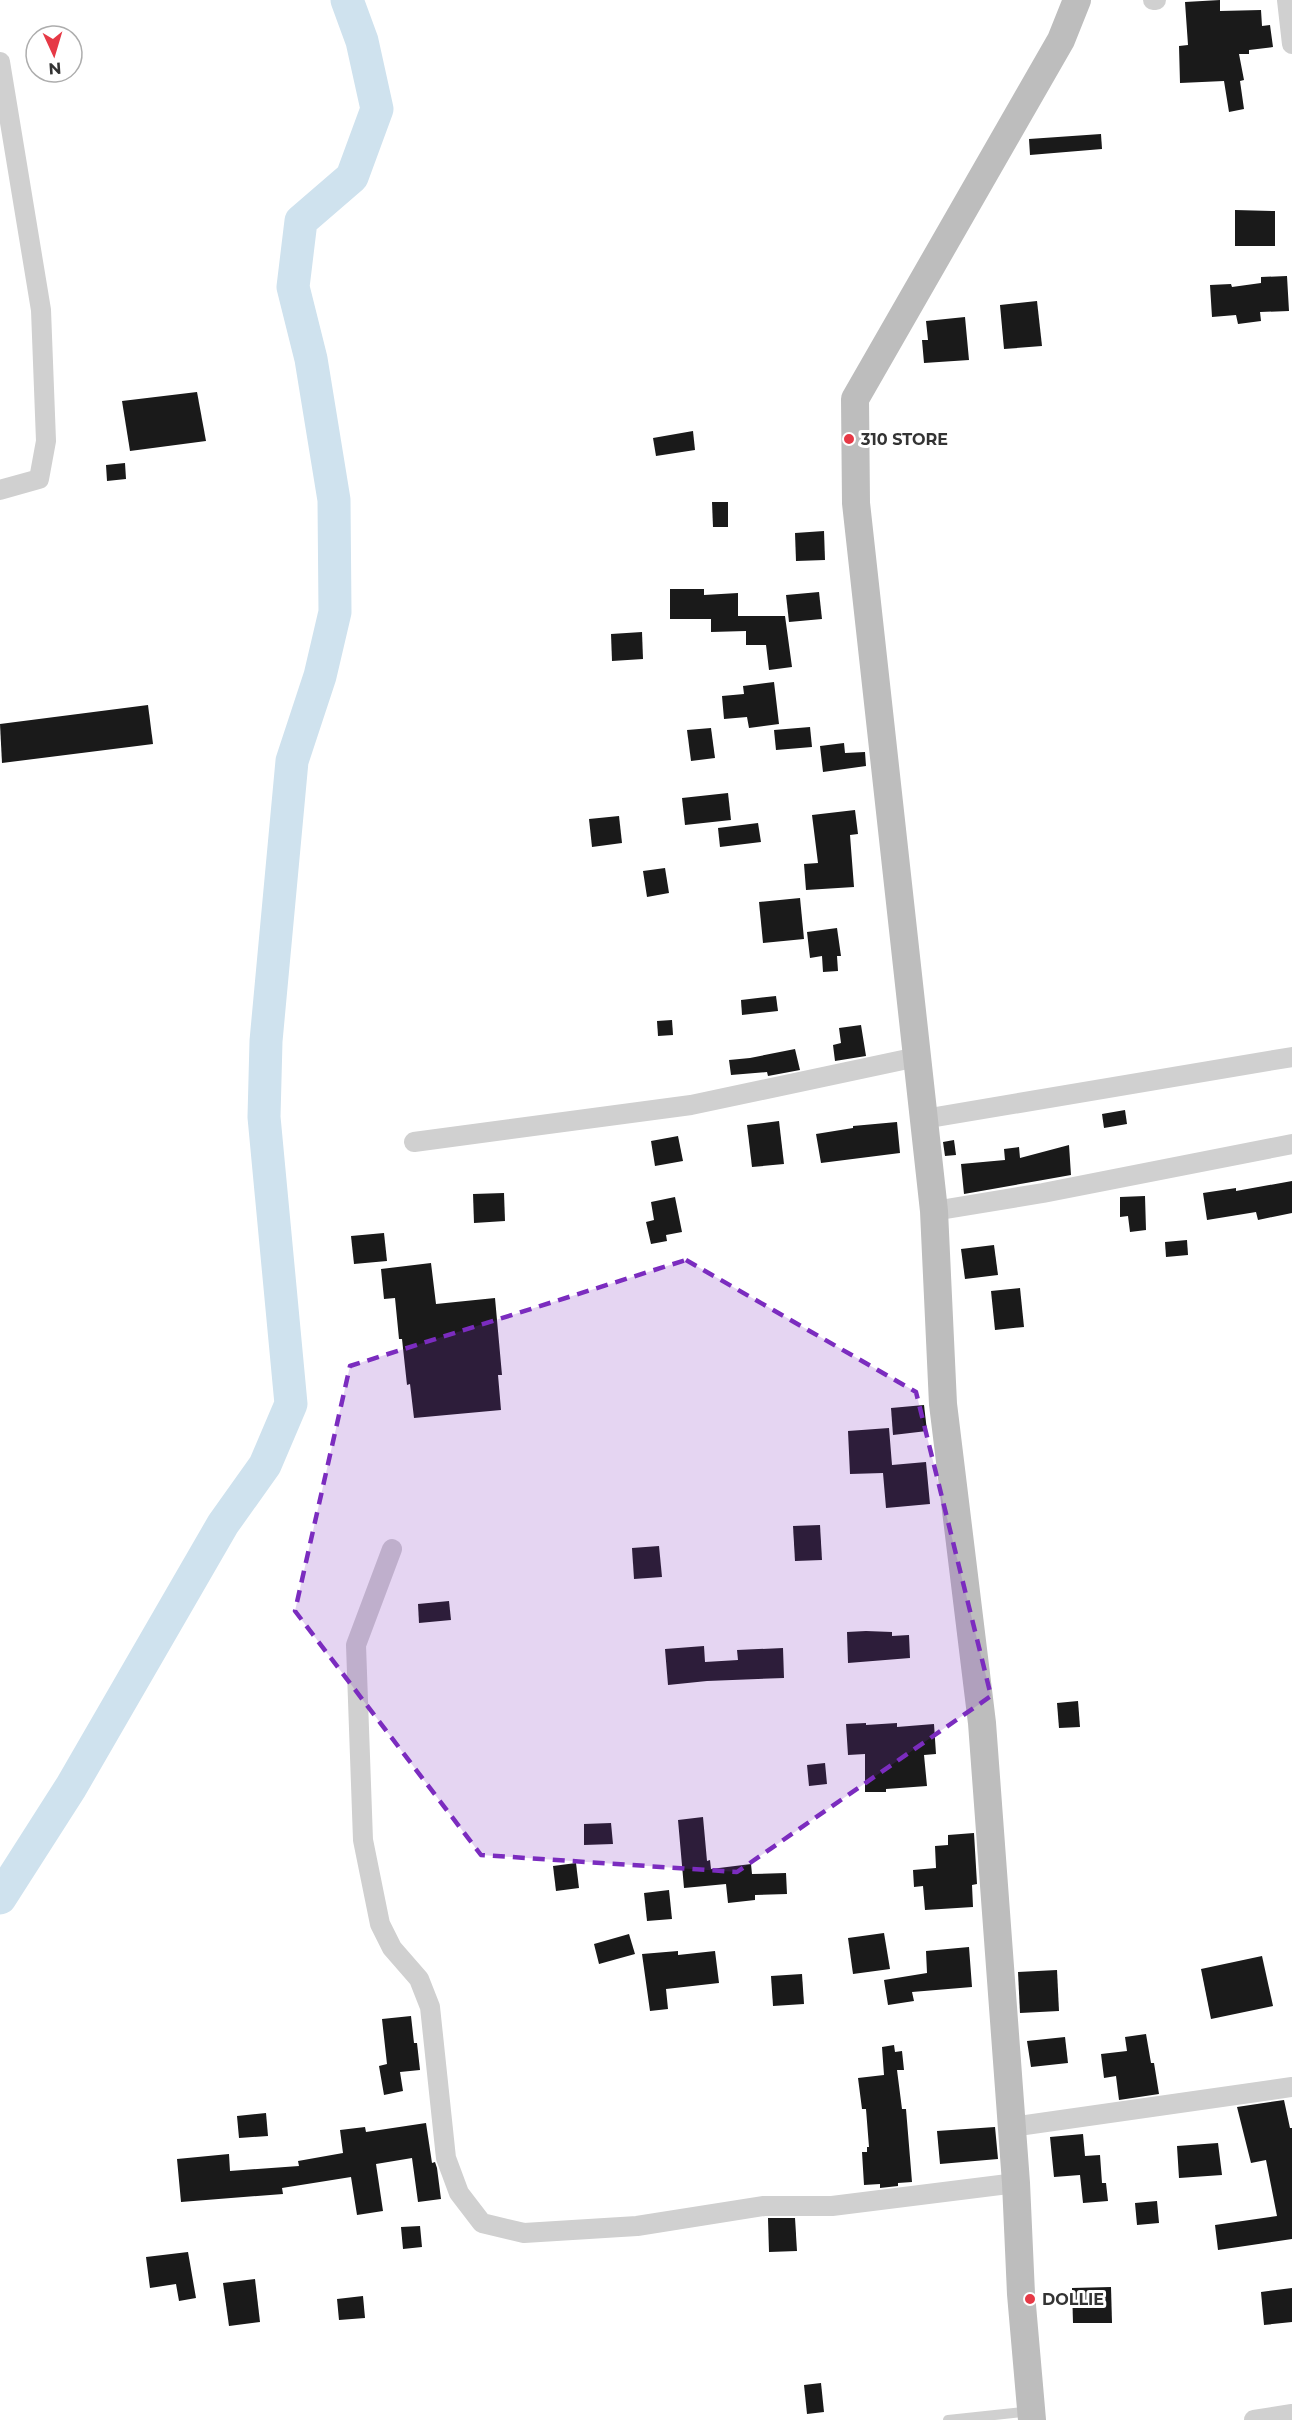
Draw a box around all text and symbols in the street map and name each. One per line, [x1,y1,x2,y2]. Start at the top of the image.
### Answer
north arrow [24,24,84,84]
text: N [48,59,62,78]
place label: 310 STORE [860,430,948,449]
marker: 310 STORE [842,432,856,446]
place label: DOLLIE [1042,2290,1104,2309]
marker: DOLLIE [1023,2292,1037,2306]

